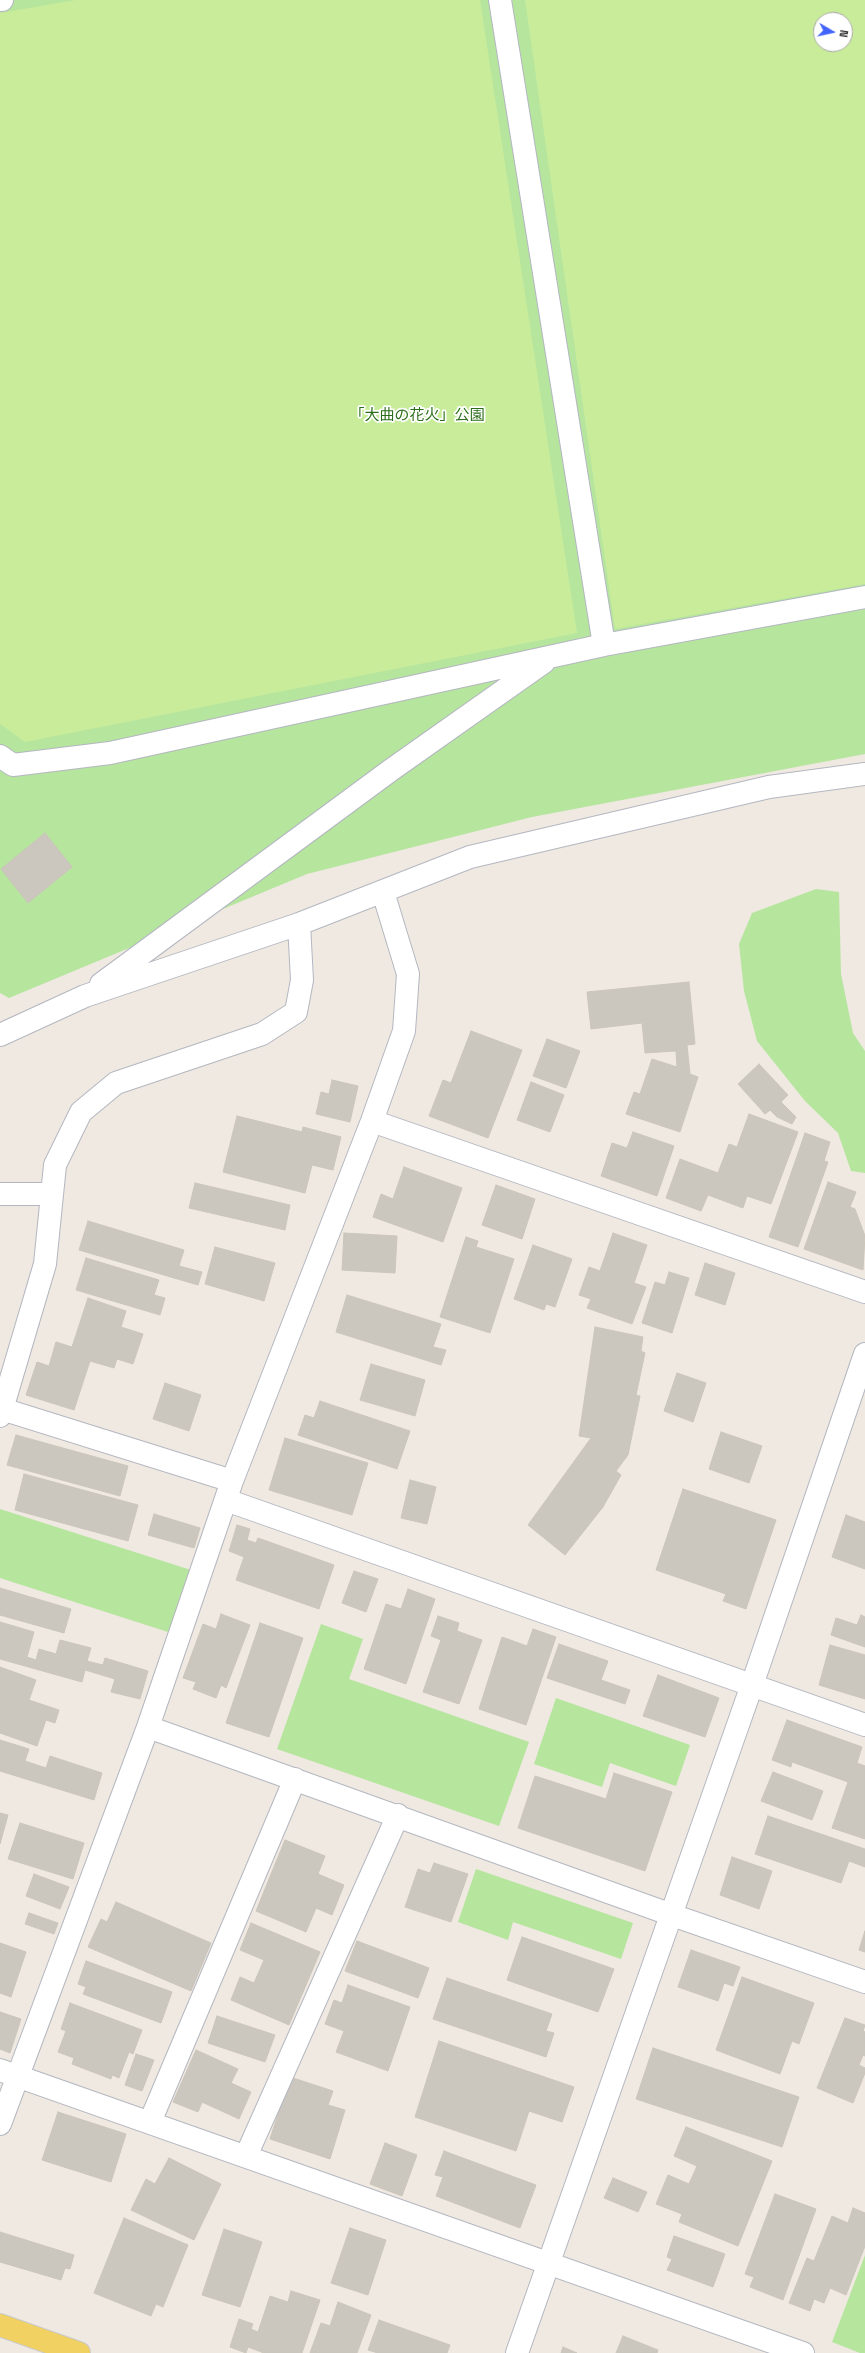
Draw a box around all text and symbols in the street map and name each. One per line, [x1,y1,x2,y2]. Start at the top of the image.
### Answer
north arrow [813,12,853,52]
text: N [836,29,851,38]
park label: 「大曲の花火」公園 [350,407,484,425]

